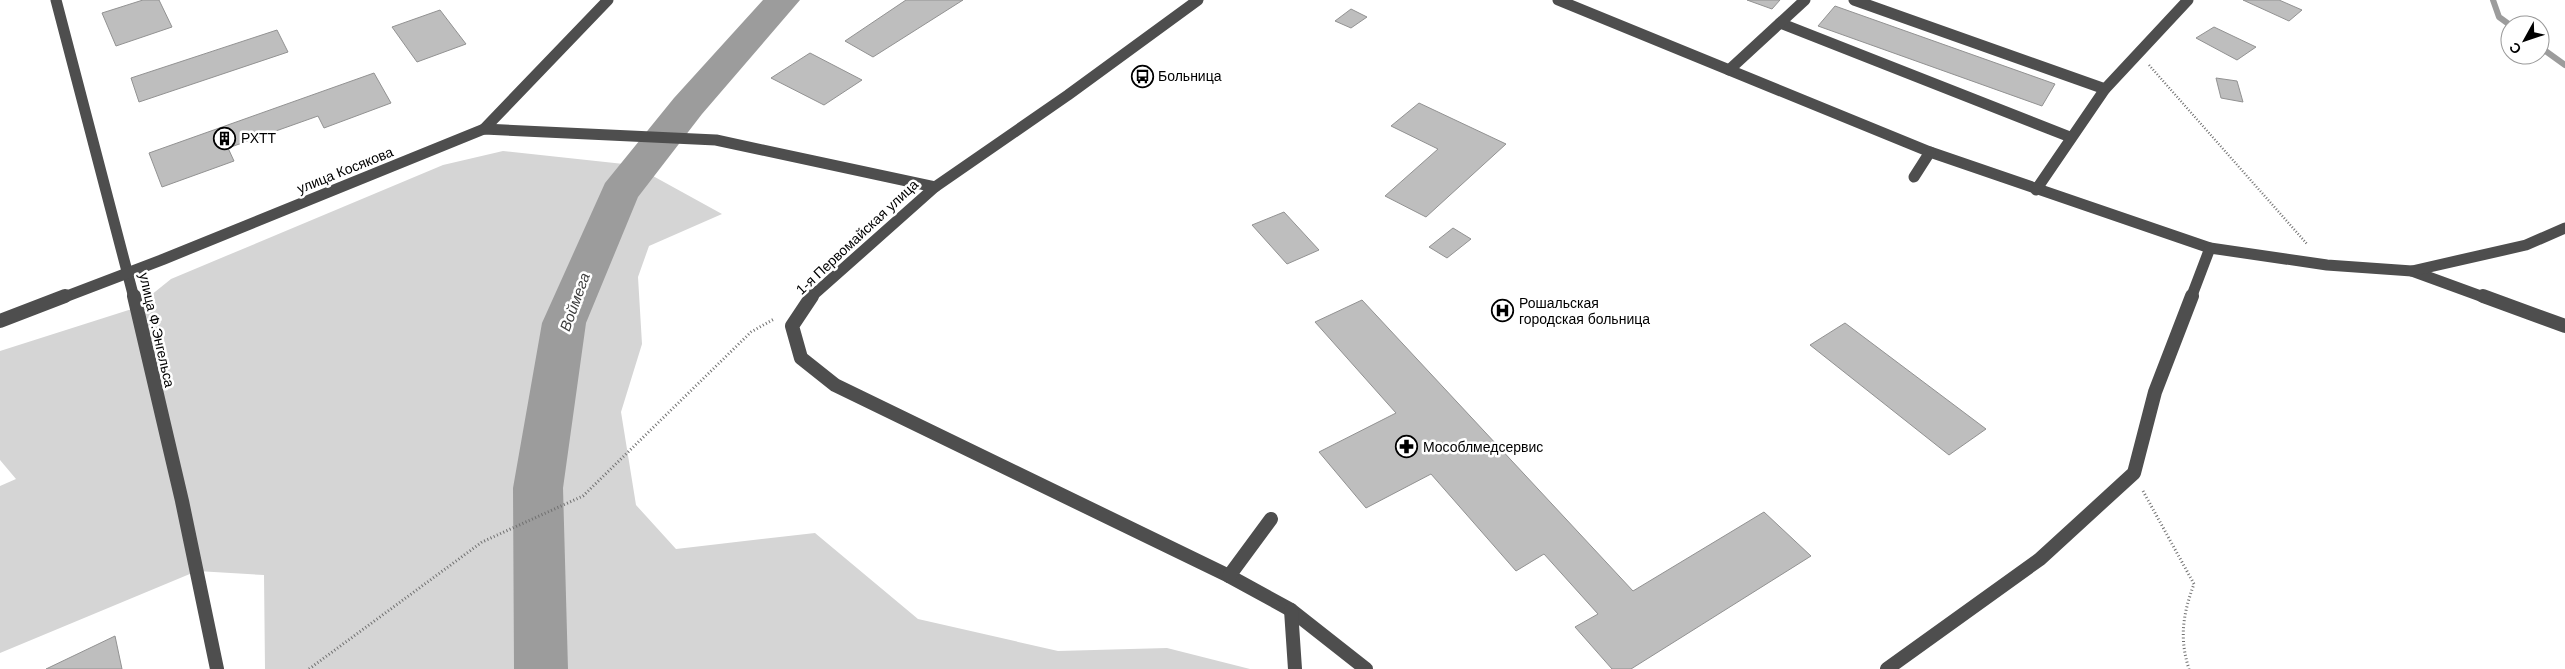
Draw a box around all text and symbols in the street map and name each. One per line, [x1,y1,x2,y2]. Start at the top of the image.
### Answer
north arrow [2500,15,2550,65]
text: С [2506,39,2524,57]
bus stop icon: Больница [1130,64,1154,88]
place label: Больница [1158,68,1222,84]
building icon: РХТТ [213,126,237,150]
place label: РХТТ [241,130,277,146]
street label: улица Косякова [295,143,395,197]
street label: 1-я Первомайская улица [793,176,921,298]
water label: Воймега [556,270,593,333]
street label: улица Ф.Энгельса [136,271,178,389]
place label: Рошальская городская больница [1519,295,1650,327]
hospital icon: Рошальская городская больница [1491,299,1515,323]
pharmacy icon: Мособлмедсервис [1395,435,1419,459]
place label: Мособлмедсервис [1423,439,1543,455]

